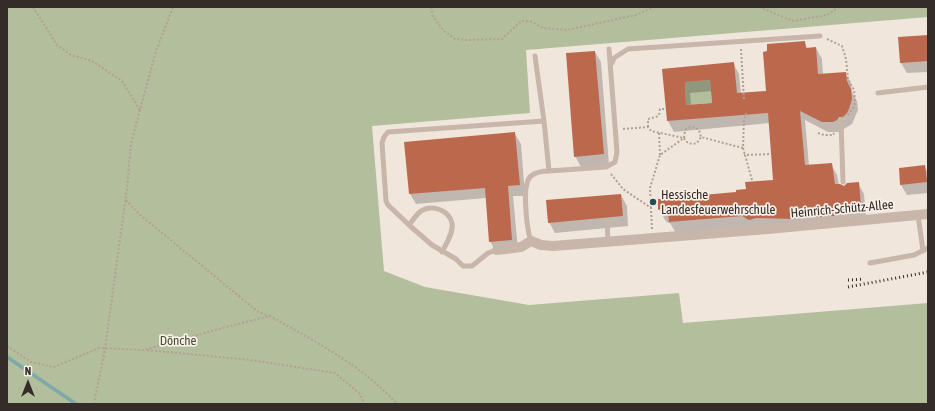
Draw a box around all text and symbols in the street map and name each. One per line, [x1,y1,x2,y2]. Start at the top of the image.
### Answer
place label: Hessische Landesfeuerwehrschule [661,187,775,218]
marker: Hessische Landesfeuerwehrschule [648,197,658,207]
street label: Heinrich-Schütz-Allee [790,197,894,221]
park label: Dönche [160,333,196,349]
north arrow [8,363,48,403]
text: N [25,365,31,377]

